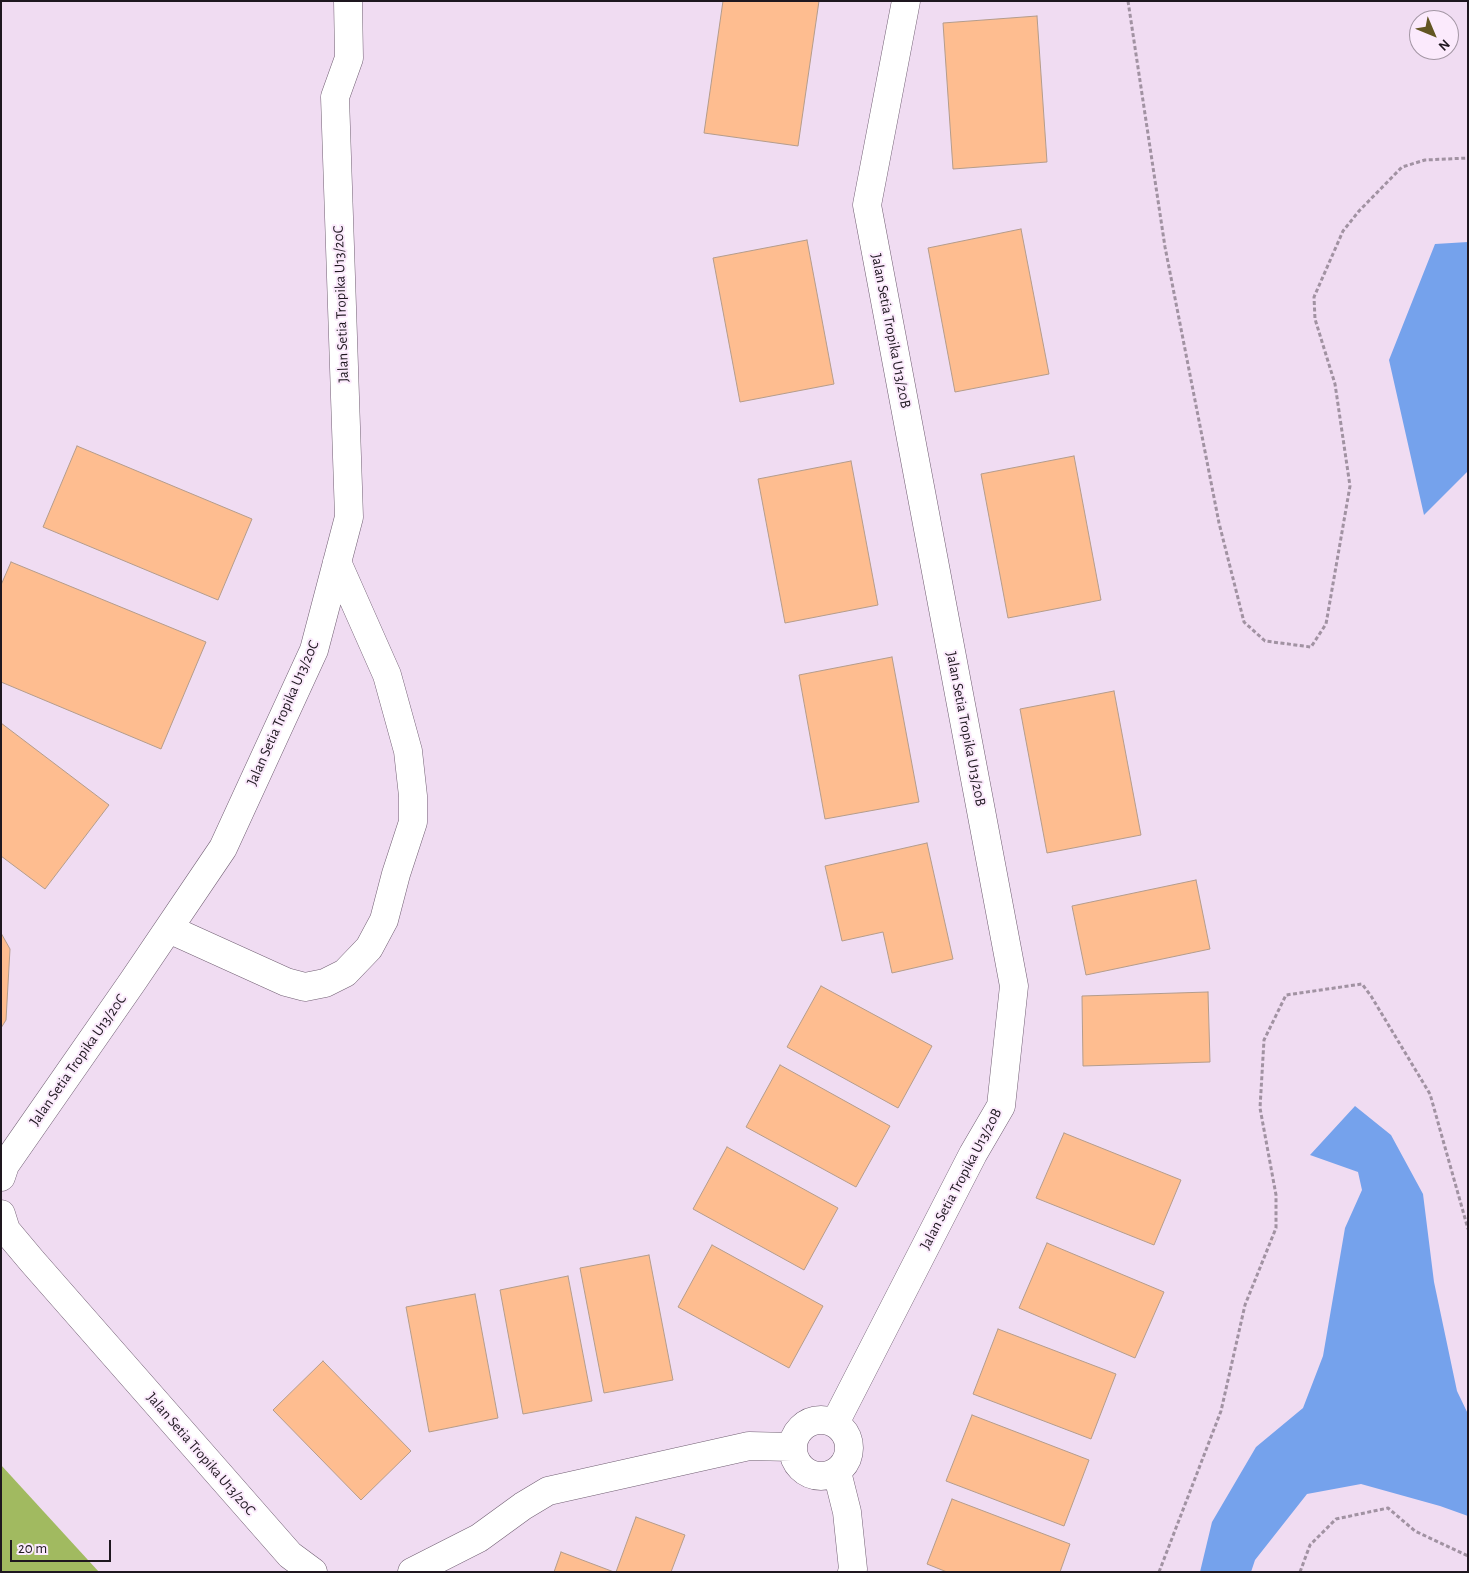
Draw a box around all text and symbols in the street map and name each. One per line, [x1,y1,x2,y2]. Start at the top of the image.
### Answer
north arrow [1409,10,1459,60]
text: N [1436,37,1452,53]
street label: Jalan Setia Tropika U13/20C [329,225,353,383]
street label: Jalan Setia Tropika U13/20B [867,252,915,410]
street label: Jalan Setia Tropika U13/20C [243,638,323,788]
street label: Jalan Setia Tropika U13/20B [942,650,990,808]
street label: Jalan Setia Tropika U13/20C [26,991,130,1129]
street label: Jalan Setia Tropika U13/20B [916,1105,1006,1253]
street label: Jalan Setia Tropika U13/20C [143,1389,259,1519]
scale bar [12,1530,114,1562]
text: 20 m [18,1541,47,1556]

